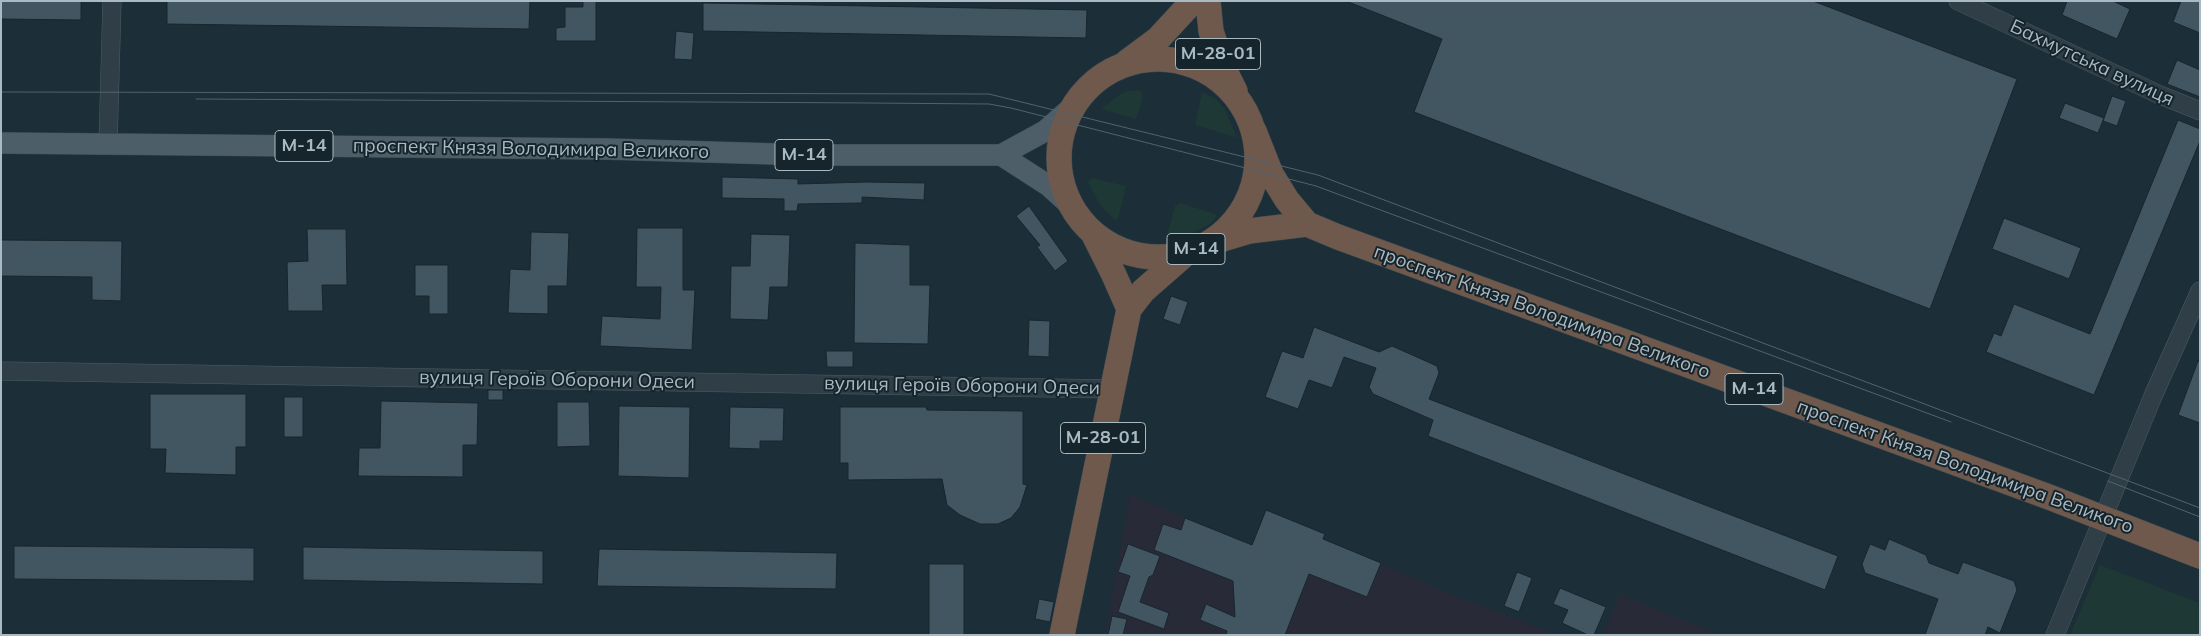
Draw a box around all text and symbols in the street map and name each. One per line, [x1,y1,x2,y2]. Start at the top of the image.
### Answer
street label: Бахмутська вулиця [2006,15,2178,111]
road number: М-28-01 [1176,39,1260,70]
road number: М-14 [275,130,333,162]
street label: проспект Князя Володимира Великого [353,134,709,164]
road number: М-14 [775,140,833,170]
road number: М-14 [1167,233,1225,264]
street label: проспект Князя Володимира Великого [1371,240,1713,384]
street label: вулиця Героїв Оборони Одеси [419,366,695,394]
street label: вулиця Героїв Оборони Одеси [824,372,1100,400]
road number: М-14 [1725,374,1783,404]
street label: проспект Князя Володимира Великого [1794,395,2136,539]
road number: М-28-01 [1060,422,1146,453]

